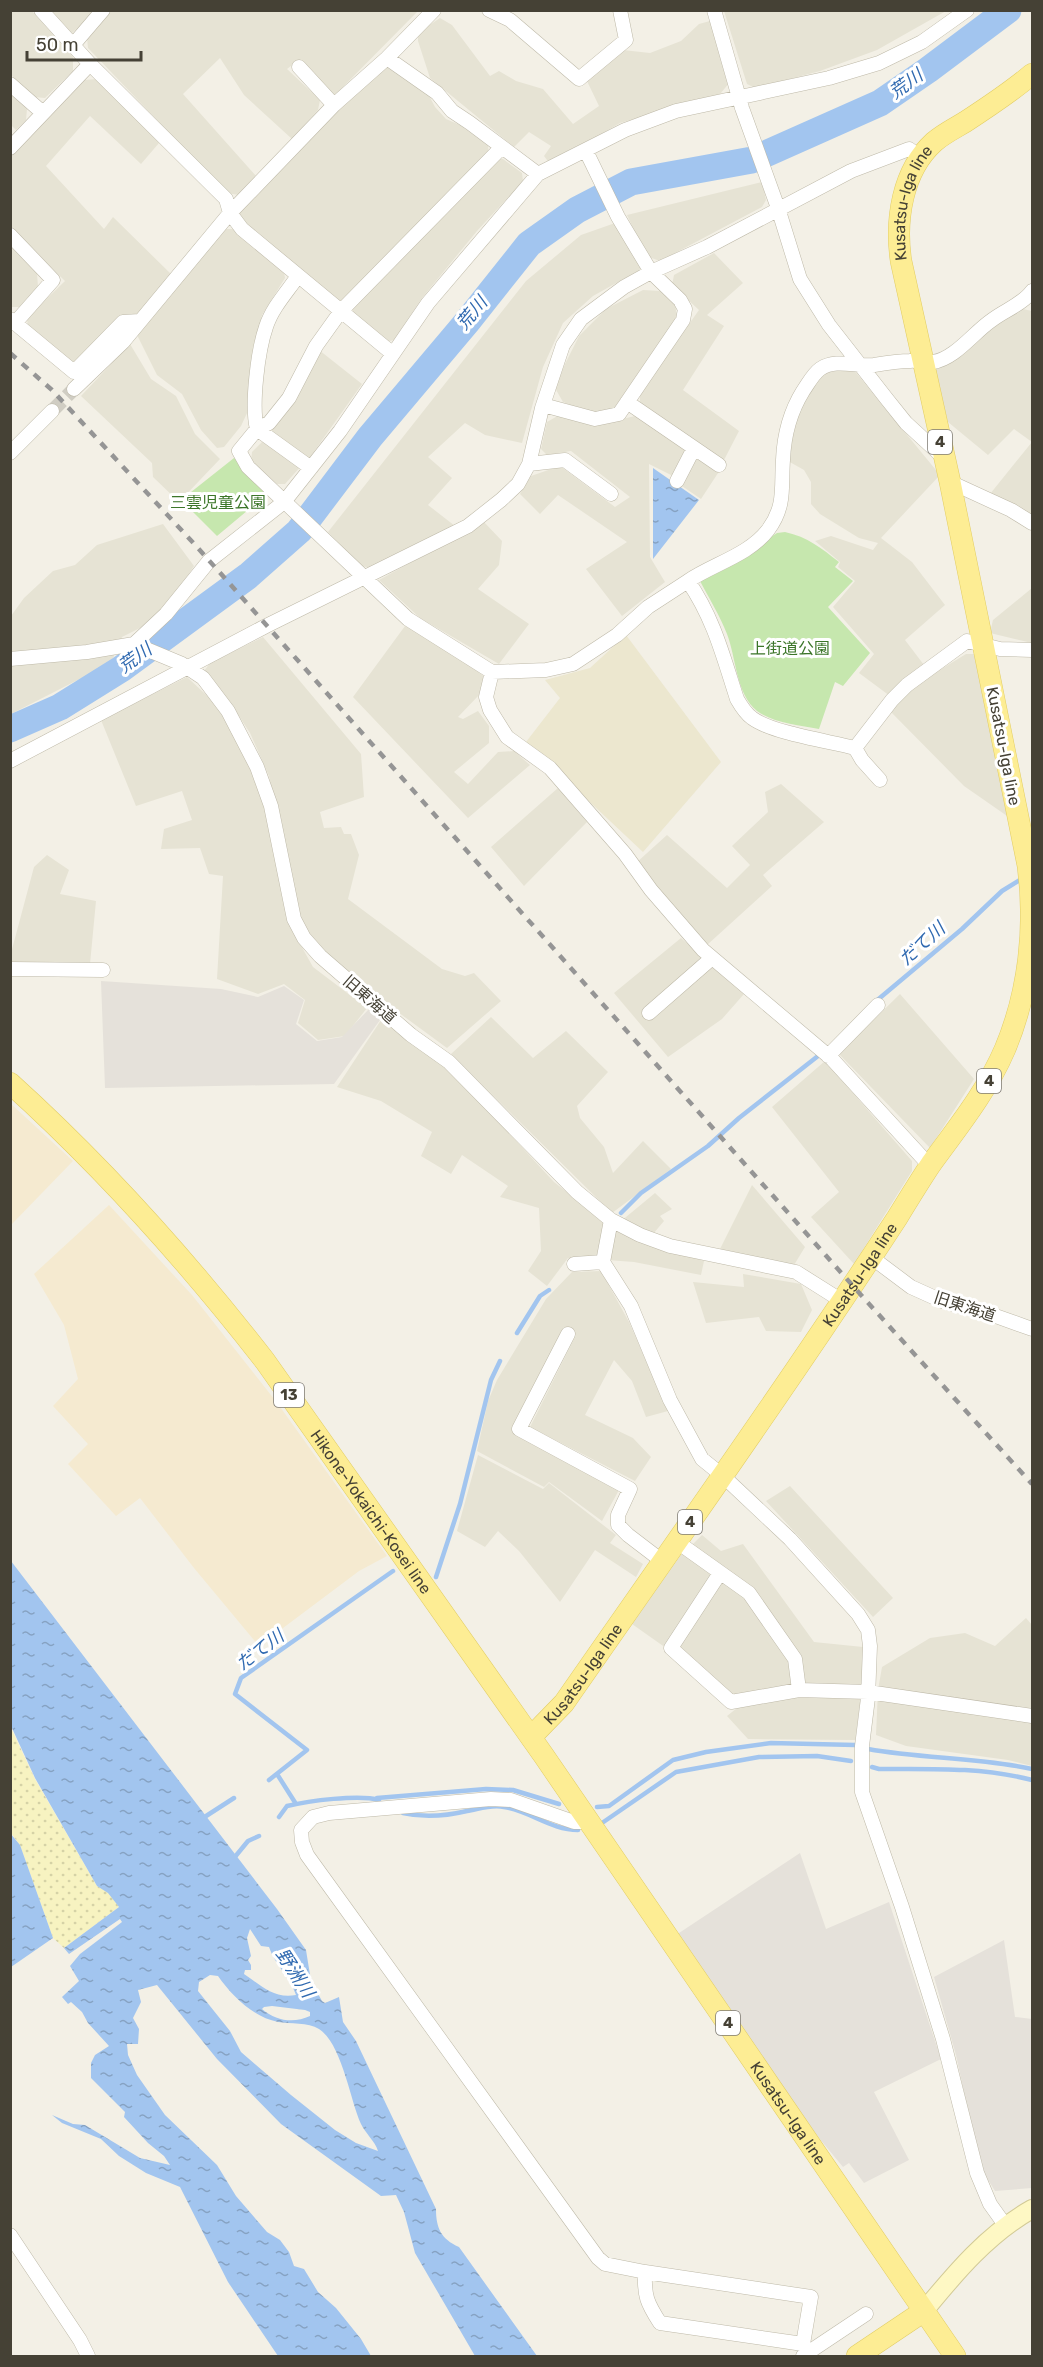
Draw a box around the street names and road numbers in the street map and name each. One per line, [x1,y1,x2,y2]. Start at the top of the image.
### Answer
street label: Kusatsu-Iga line [890,141,936,262]
road number: 4 [928,430,952,454]
street label: Kusatsu-Iga line [983,685,1024,807]
street label: 旧東海道 [339,971,400,1028]
road number: 4 [977,1069,1001,1093]
street label: Kusatsu-Iga line [819,1219,901,1330]
street label: 旧東海道 [931,1288,998,1325]
road number: 13 [274,1383,304,1407]
street label: Hikone-Yokaichi-Kosei line [306,1426,435,1598]
road number: 4 [678,1510,702,1534]
street label: Kusatsu-Iga line [540,1620,627,1728]
road number: 4 [716,2011,740,2035]
street label: Kusatsu-Iga line [746,2058,830,2168]

